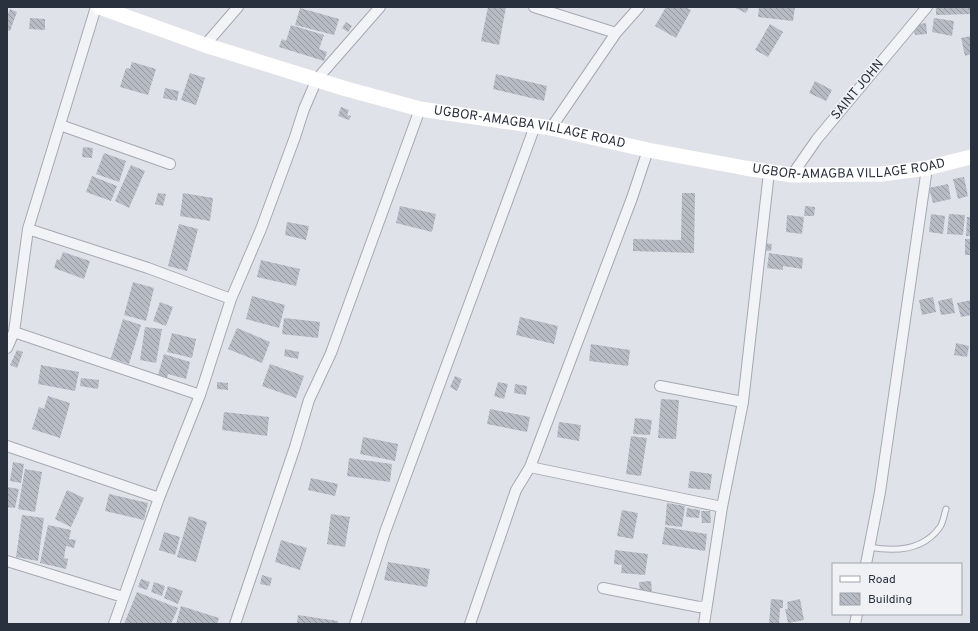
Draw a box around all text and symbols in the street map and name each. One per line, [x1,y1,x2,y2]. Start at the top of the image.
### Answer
street label: SAINT JOHN [828,57,888,123]
street label: UGBOR-AMAGBA VILLAGE ROAD [433,103,627,153]
street label: UGBOR-AMAGBA VILLAGE ROAD [751,156,947,184]
legend [832,563,962,615]
text: Road [868,572,896,588]
text: Building [868,592,912,608]

